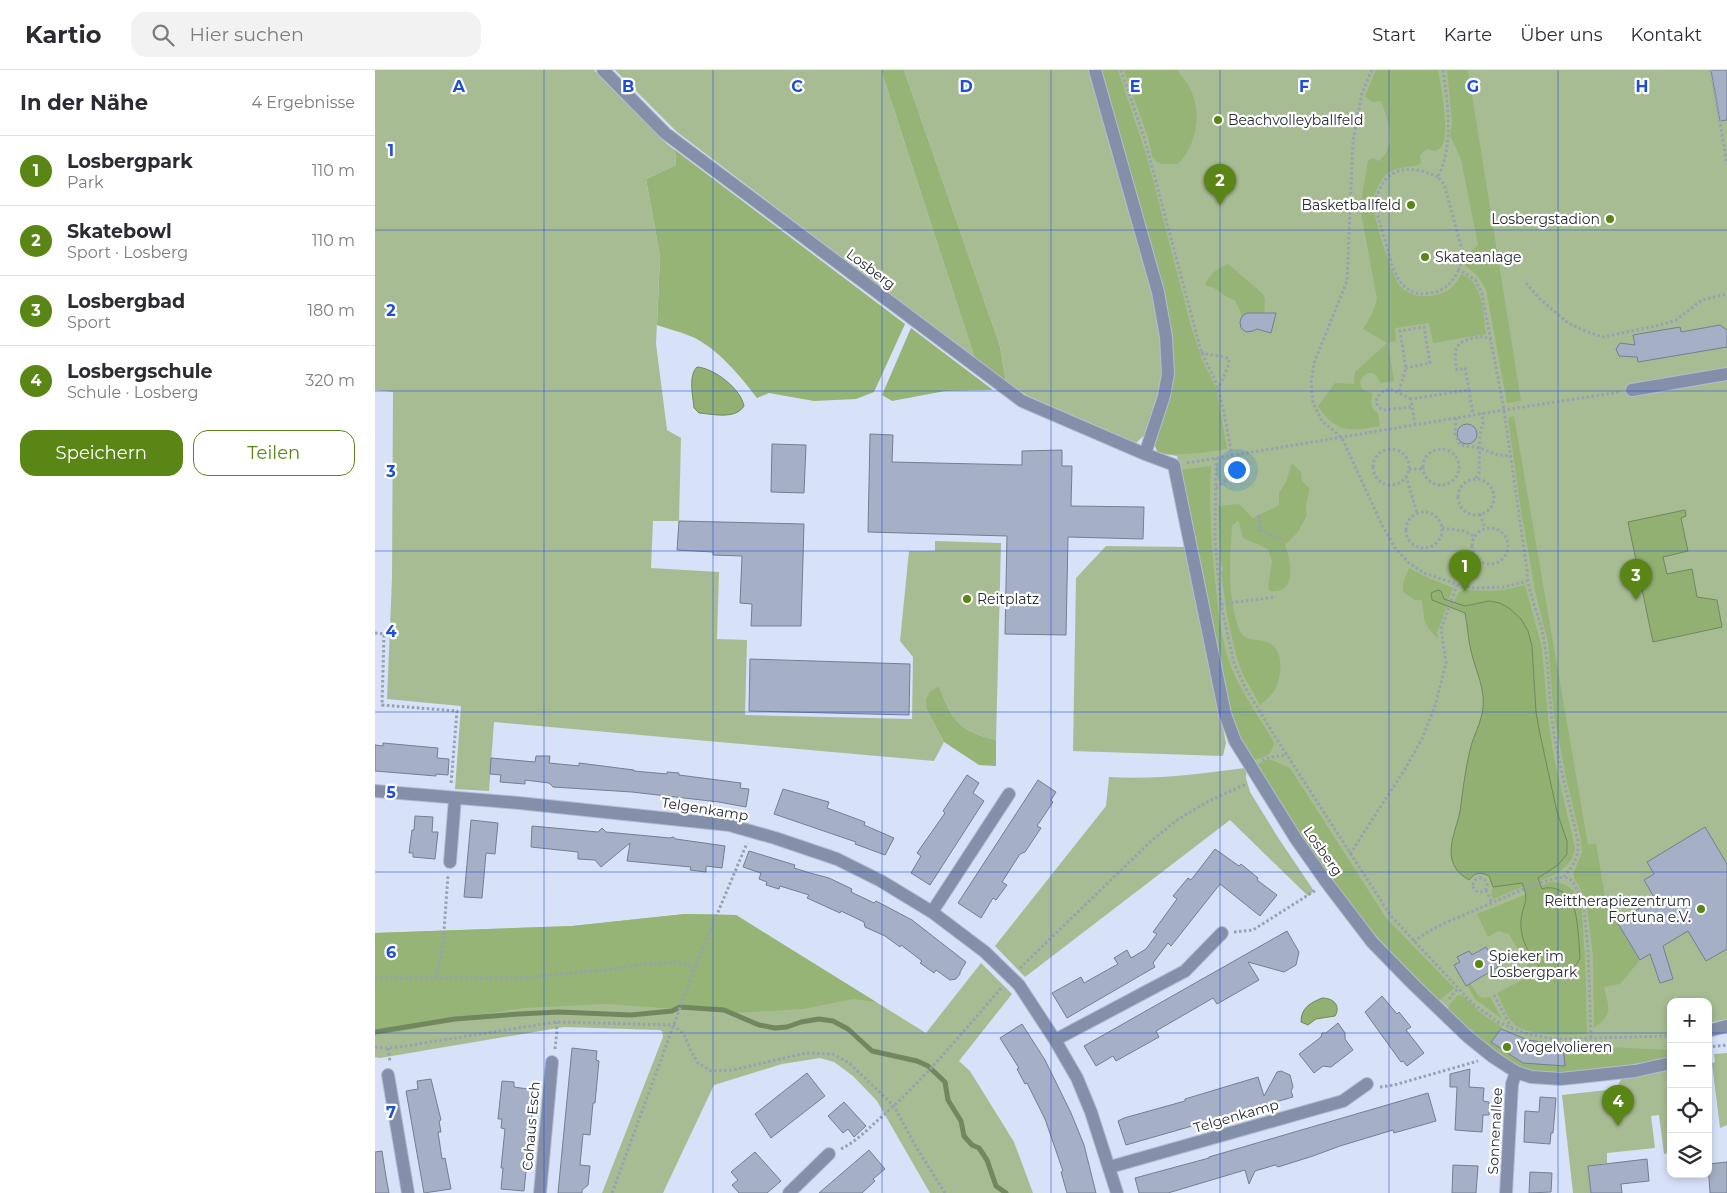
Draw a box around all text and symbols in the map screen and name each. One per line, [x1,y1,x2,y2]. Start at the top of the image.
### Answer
search box [131,12,481,57]
text: Kartio [25,20,101,49]
icon: search [149,21,177,49]
text: Hier suchen [189,23,304,46]
text: Start [1372,24,1416,46]
text: Karte [1444,24,1492,46]
text: Über uns [1520,24,1603,46]
text: Kontakt [1631,24,1702,46]
text: A [452,77,466,96]
text: B [622,77,634,96]
text: C [791,77,803,96]
text: D [959,77,973,96]
text: E [1130,77,1140,96]
text: F [1299,77,1309,96]
text: G [1467,77,1479,96]
text: H [1636,77,1648,96]
text: In der Nähe [20,90,148,115]
text: 4 Ergebnisse [251,93,355,112]
place label: Beachvolleyballfeld [1228,111,1363,129]
marker: Beachvolleyballfeld [1212,114,1224,126]
text: 1 [388,141,394,160]
text: Losbergpark [67,150,193,173]
text: 1 [33,161,39,180]
text: 110 m [312,161,355,180]
pin: 2 [1204,164,1236,205]
text: Park [67,173,104,192]
place label: Basketballfeld [1302,196,1401,214]
marker: Basketballfeld [1405,199,1417,211]
place label: Losbergstadion [1491,210,1600,228]
marker: Losbergstadion [1604,213,1616,225]
text: Skatebowl [67,220,172,243]
text: 2 [31,231,41,250]
text: 110 m [312,231,355,250]
text: Sport · Losberg [67,243,188,262]
street label: Losberg [843,245,899,293]
place label: Skateanlage [1435,248,1522,266]
marker: Skateanlage [1419,251,1431,263]
text: Losbergbad [67,290,185,313]
text: 3 [31,301,41,320]
text: 180 m [307,301,355,320]
text: 2 [386,301,396,320]
text: Sport [67,313,111,332]
text: Losbergschule [67,360,213,383]
text: 4 [30,371,42,390]
text: 320 m [305,371,355,390]
text: Schule · Losberg [67,383,199,402]
button: Speichern [20,430,183,476]
button: Teilen [193,430,355,476]
your location [1224,457,1250,483]
text: 3 [385,462,396,481]
pin: 1 [1449,550,1481,591]
pin: 3 [1620,559,1652,600]
place label: Reitplatz [977,590,1039,608]
marker: Reitplatz [961,593,973,605]
text: 4 [385,622,397,641]
text: 5 [386,783,396,802]
street label: Telgenkamp [660,793,750,825]
street label: Losberg [1299,823,1347,879]
place label: Reittherapiezentrum Fortuna e.V. [1544,892,1691,926]
marker: Reittherapiezentrum Fortuna e.V. [1695,903,1707,915]
text: 6 [386,943,396,962]
place label: Spieker im Losbergpark [1489,947,1578,981]
marker: Spieker im Losbergpark [1473,958,1485,970]
map controls [1667,998,1712,1178]
button: + [1667,998,1712,1043]
place label: Vogelvolieren [1517,1038,1612,1056]
marker: Vogelvolieren [1501,1041,1513,1053]
button: − [1667,1043,1712,1088]
street label: Cohaus Esch [518,1081,544,1171]
pin: 4 [1602,1085,1634,1126]
street label: Sonnenallee [1484,1087,1506,1175]
button: locate [1667,1088,1712,1133]
street label: Telgenkamp [1191,1095,1281,1137]
text: 7 [386,1103,396,1122]
button: layers [1667,1133,1712,1178]

